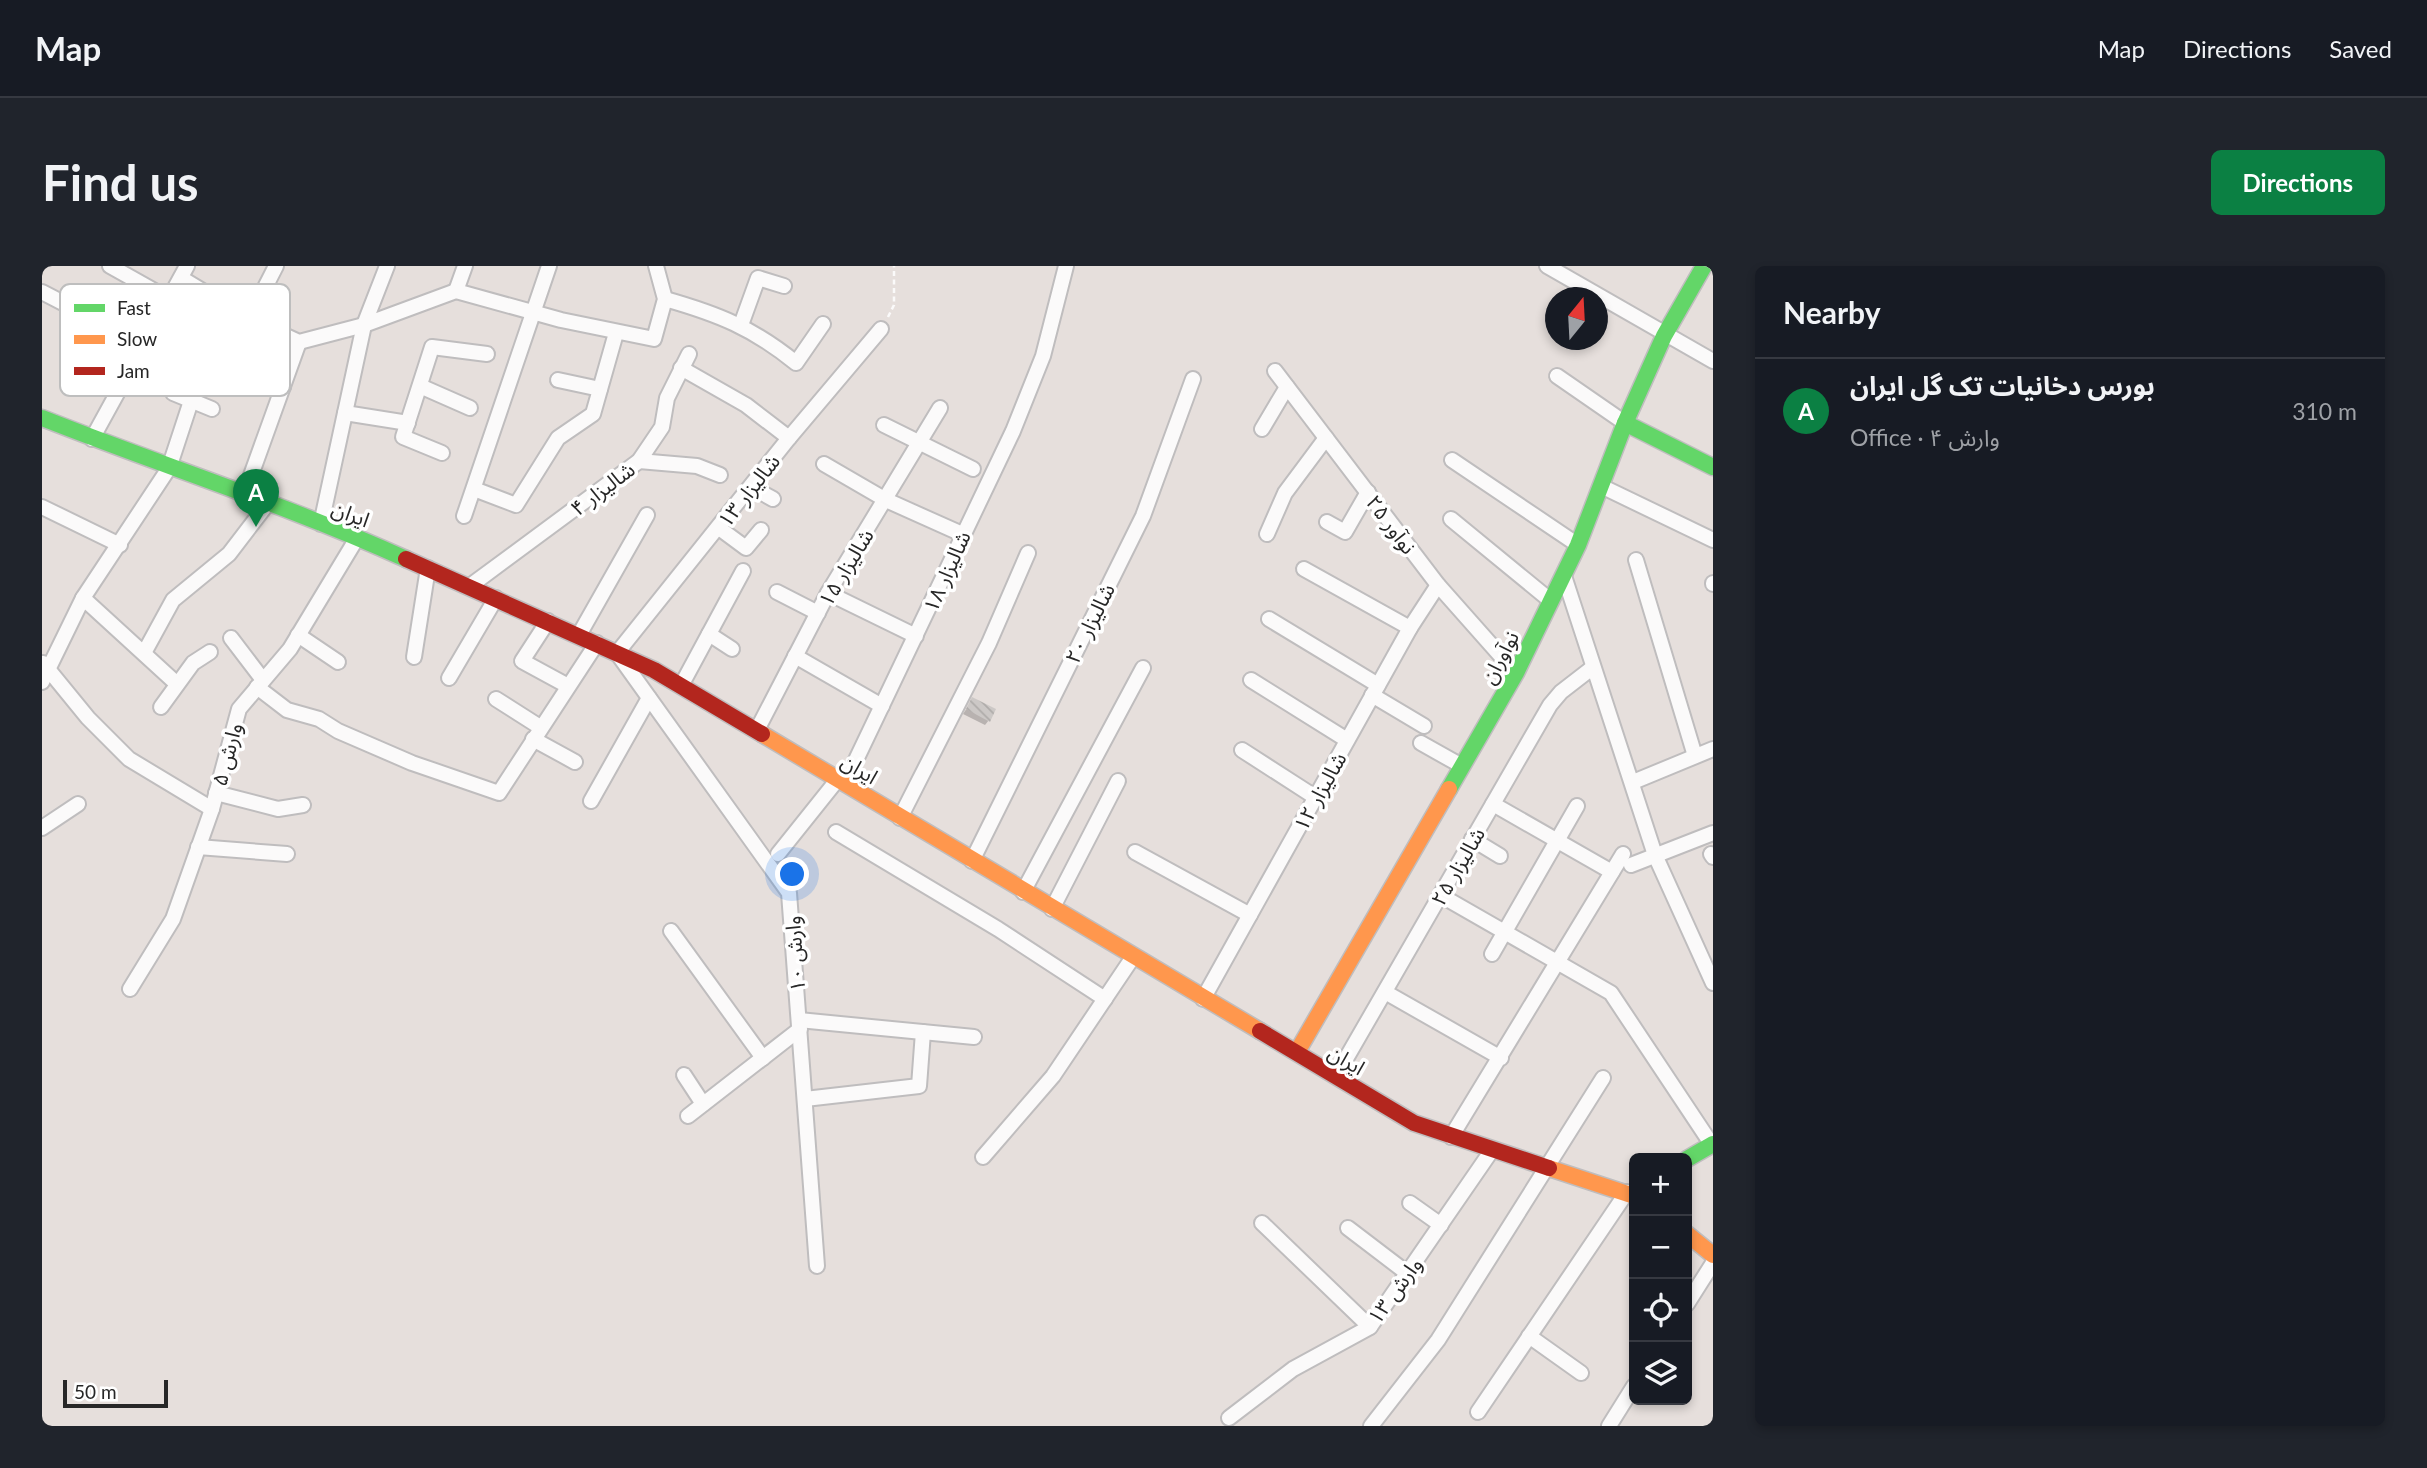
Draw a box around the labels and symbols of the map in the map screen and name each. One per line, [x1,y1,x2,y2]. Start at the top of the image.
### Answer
legend [60,284,290,396]
north arrow [1545,287,1608,350]
text: Fast [117,296,151,319]
text: Slow [117,327,157,350]
text: Jam [117,359,150,382]
street label: شالیزار ۱۳ [712,449,785,532]
street label: شالیزار ۴ [565,456,640,521]
pin: A [233,469,279,527]
street label: نوآور ۲۵ [1361,490,1422,559]
street label: ایران [328,494,373,532]
street label: شالیزار ۱۵ [812,524,879,611]
street label: شالیزار ۱۸ [917,527,976,616]
street label: شالیزار ۲۰ [1059,579,1120,667]
street label: نوآوران [1475,626,1524,688]
street label: وارش ۵ [206,720,247,789]
street label: ایران [837,747,883,789]
street label: شالیزار ۱۲ [1287,747,1352,835]
street label: شالیزار ۲۵ [1425,823,1490,910]
your location [775,857,809,891]
street label: وارش ۱۰ [779,915,810,993]
street label: ایران [1324,1038,1370,1080]
street label: وارش ۱۳ [1361,1252,1427,1329]
scale bar [63,1377,168,1409]

